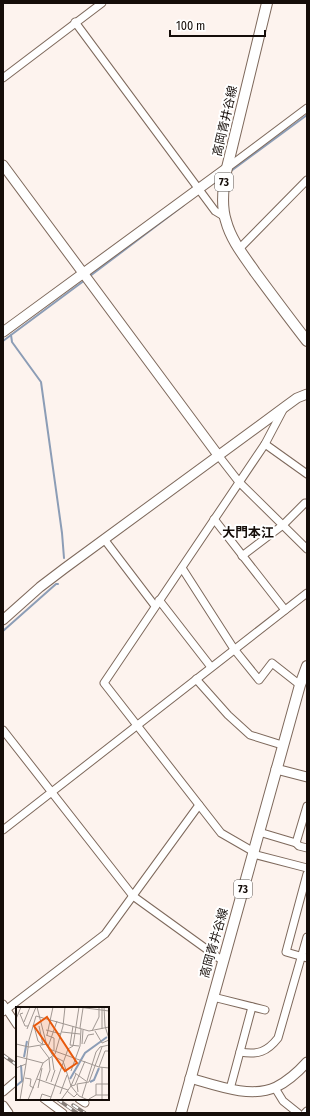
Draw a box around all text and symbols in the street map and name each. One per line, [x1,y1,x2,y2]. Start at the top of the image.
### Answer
scale bar [170,12,265,38]
text: 100 m [176,19,205,33]
street label: 高岡青井谷線 [210,84,240,158]
road number: 73 [215,173,233,191]
district label: 大門本江 [222,525,274,540]
road number: 73 [234,880,252,898]
street label: 高岡青井谷線 [197,906,231,980]
inset map [16,1007,109,1100]

